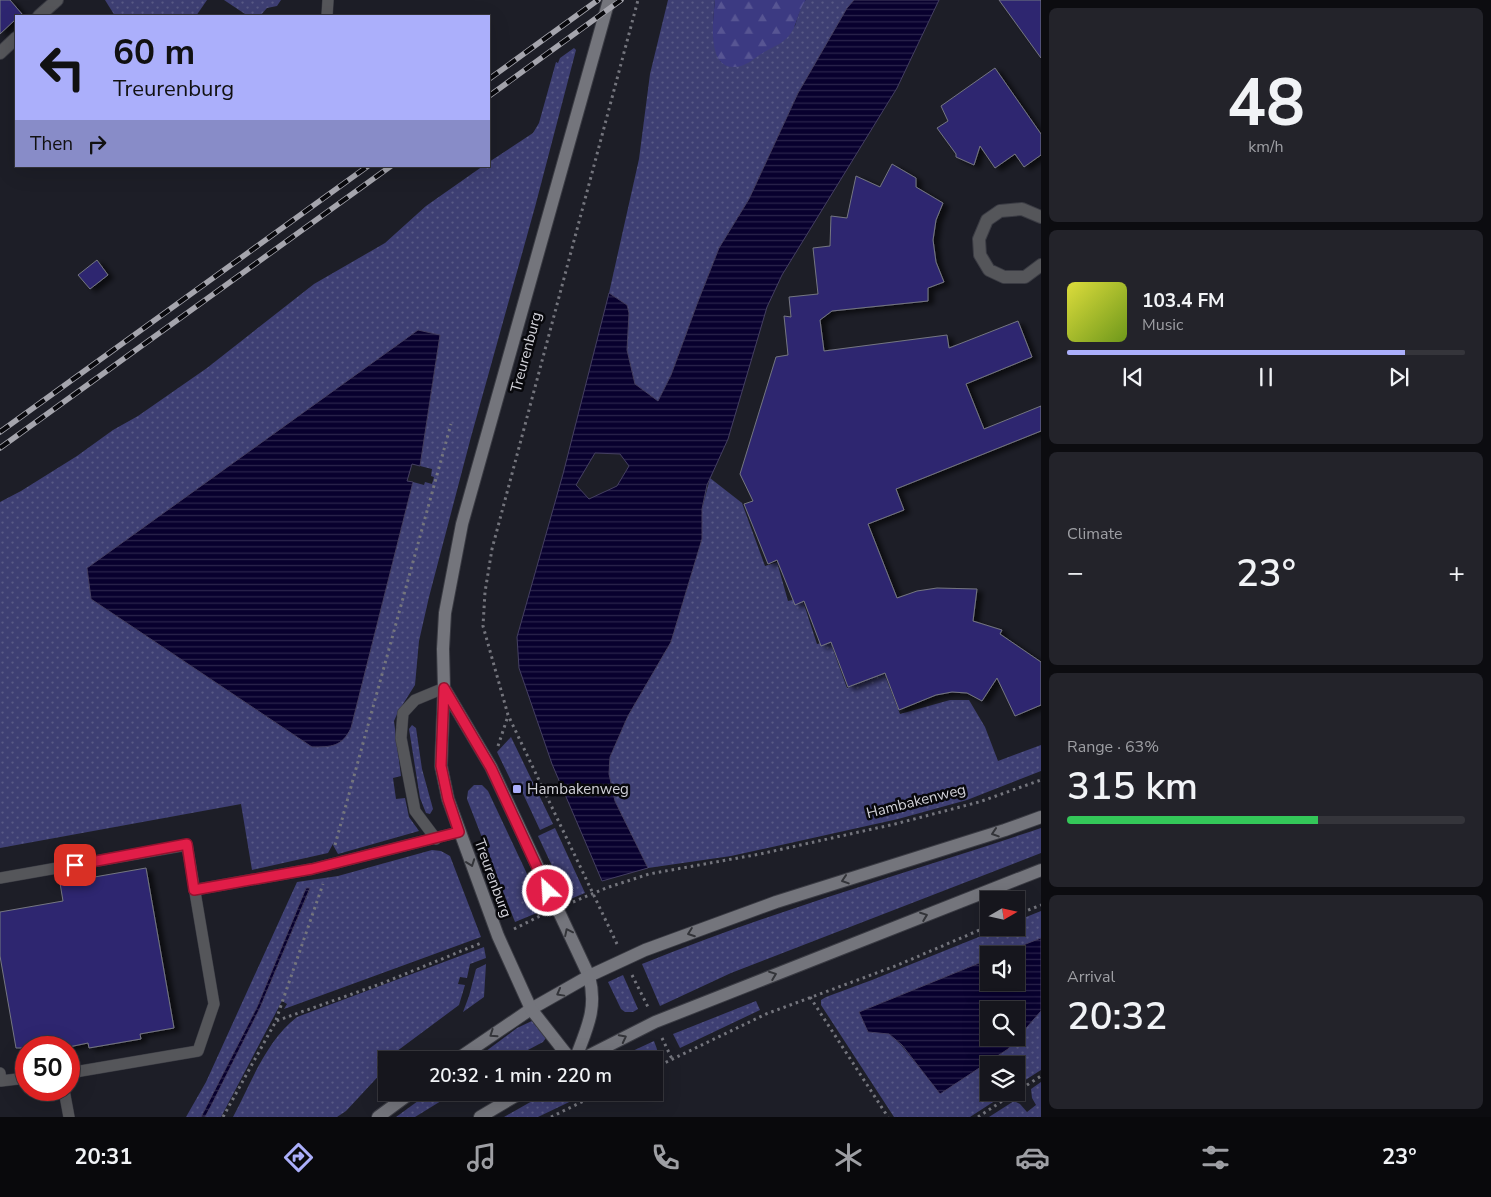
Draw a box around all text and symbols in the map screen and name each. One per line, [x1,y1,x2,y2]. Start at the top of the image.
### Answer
text: 60 m [113,29,195,76]
icon: left [30,35,95,100]
text: 48 [1227,59,1305,148]
text: Treurenburg [113,74,234,104]
icon: right [83,130,111,158]
text: Then [30,131,73,157]
text: km/h [1248,136,1284,158]
text: 103.4 FM [1142,288,1225,314]
street label: Treurenburg [506,310,546,394]
text: Music [1142,314,1183,336]
icon: previous [1119,363,1147,391]
icon: pause [1252,363,1280,391]
icon: next [1385,363,1413,391]
text: Climate [1067,523,1122,545]
text: 23° [1236,548,1296,599]
text: − [1067,554,1084,592]
text: + [1448,554,1465,592]
text: Range · 63% [1067,736,1159,758]
text: 315 km [1067,761,1198,812]
place label: Hambakenweg [527,779,629,799]
street label: Hambakenweg [864,779,968,823]
marker: Hambakenweg [511,783,523,795]
one-way arrow [991,827,1000,837]
street label: Treurenburg [469,836,517,920]
pin [54,844,96,886]
icon: arrive [61,851,89,879]
one-way arrow [465,858,475,867]
position arrow [521,864,573,916]
one-way arrow [841,875,850,885]
north arrow [980,891,1025,936]
map controls [980,891,1025,1101]
one-way arrow [920,912,928,922]
one-way arrow [688,927,696,937]
one-way arrow [564,929,574,938]
button: sound [980,946,1025,991]
text: Arrival [1067,966,1115,988]
one-way arrow [768,971,777,981]
one-way arrow [557,986,566,996]
text: 20:32 [1067,991,1167,1042]
button: search [980,1001,1025,1046]
one-way arrow [490,1028,499,1038]
one-way arrow [618,1034,627,1044]
speed limit sign: 50 [15,1036,80,1101]
button: layers [980,1056,1025,1101]
text: 20:32 · 1 min · 220 m [429,1063,612,1089]
icon: directions [281,1140,316,1175]
icon: music [464,1140,499,1175]
icon: phone [648,1140,683,1175]
icon: climate [831,1140,866,1175]
icon: car [1015,1140,1050,1175]
icon: filters [1198,1140,1233,1175]
text: 20:31 [74,1142,133,1172]
text: 23° [1382,1142,1417,1172]

